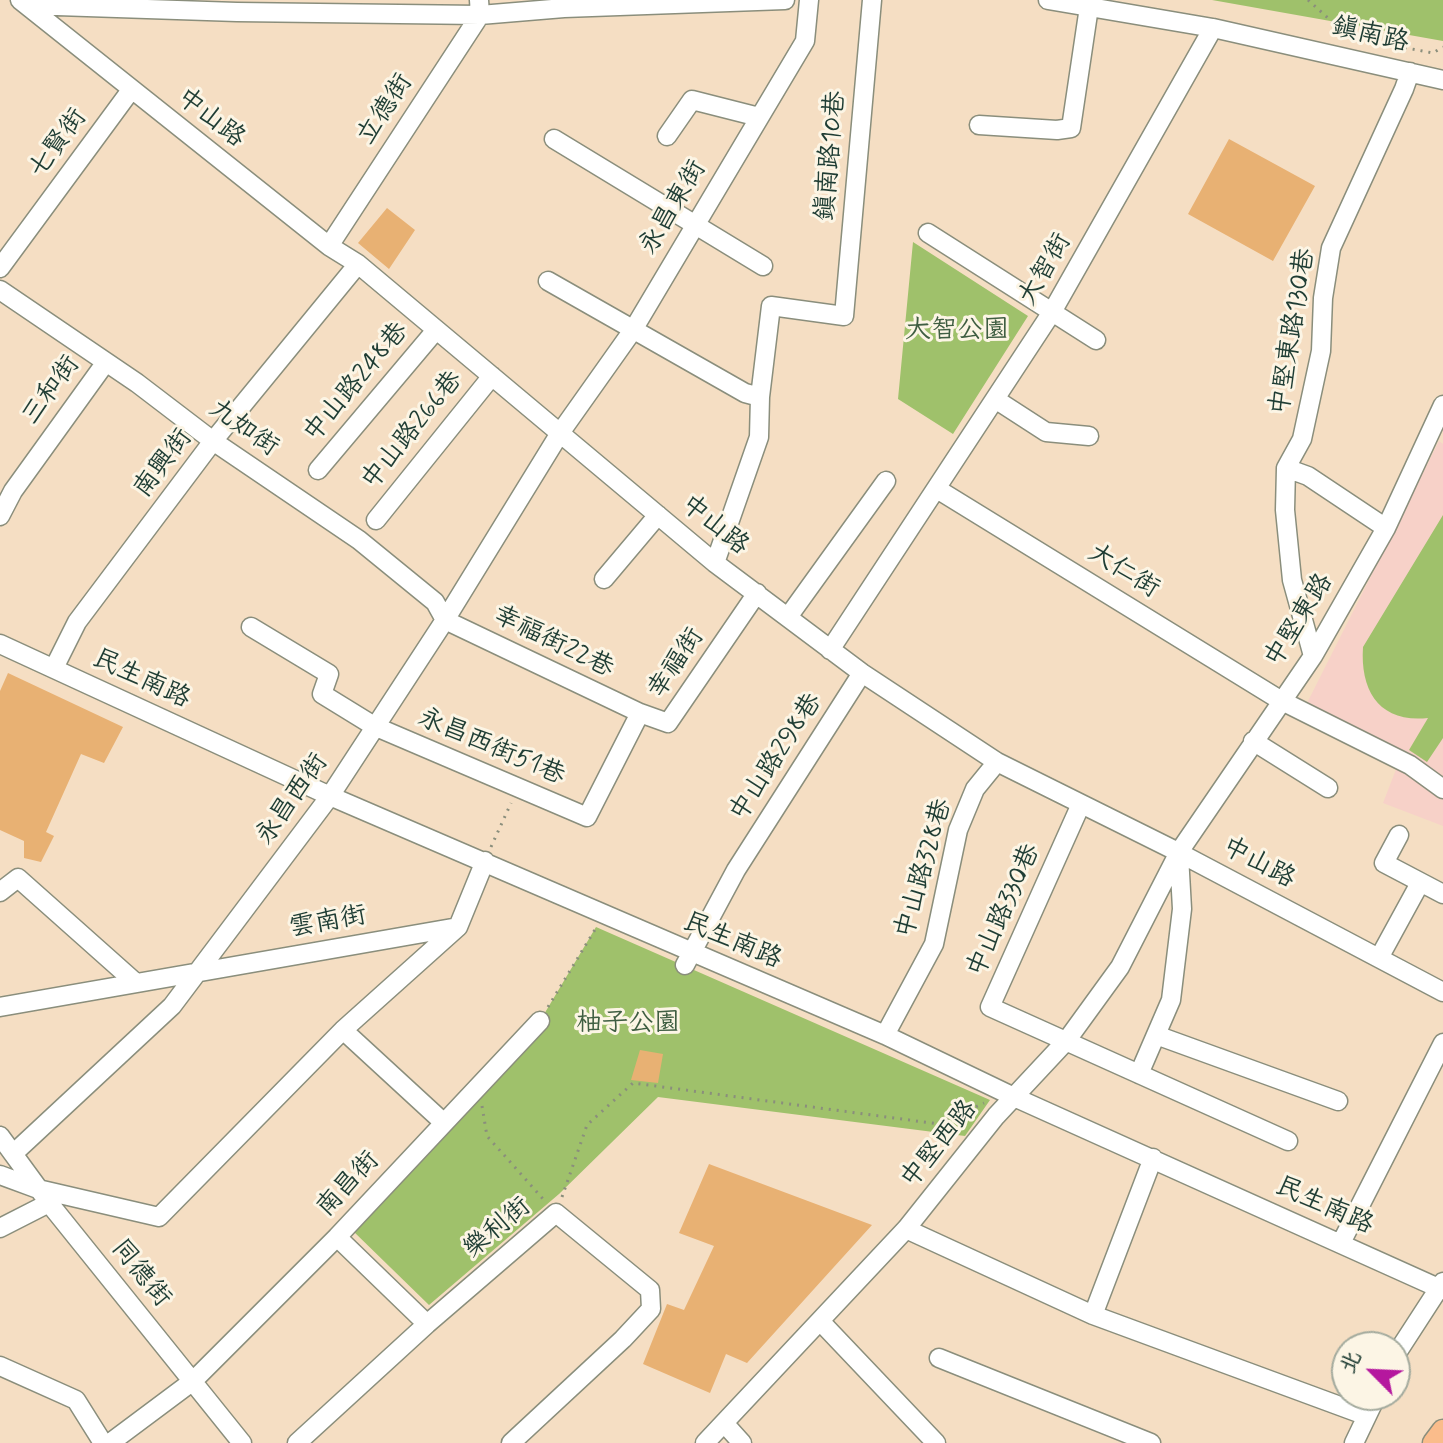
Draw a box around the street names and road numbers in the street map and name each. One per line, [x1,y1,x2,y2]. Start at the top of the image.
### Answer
street label: 鎮南路 [1328,12,1412,60]
street label: 立德街 [352,69,420,151]
street label: 中山路 [170,83,250,155]
street label: 鎮南路10巷 [811,90,853,222]
street label: 七賢街 [23,103,95,185]
street label: 永昌東街 [634,155,714,261]
street label: 大智街 [1013,228,1079,312]
street label: 中堅東路130巷 [1265,246,1323,418]
street label: 中山路248巷 [298,317,416,449]
street label: 三和街 [16,350,88,432]
street label: 中山路266巷 [356,365,470,497]
street label: 九如街 [202,394,284,464]
street label: 南興街 [128,423,200,505]
street label: 中山路 [674,489,754,563]
street label: 大仁街 [1082,538,1164,606]
street label: 中堅東路 [1259,569,1341,673]
street label: 幸福街22巷 [488,600,618,686]
street label: 幸福街 [642,623,712,705]
street label: 民生南路 [87,644,195,716]
street label: 中山路298巷 [724,688,830,828]
street label: 永昌西街51巷 [413,703,569,793]
street label: 永昌西街 [250,748,336,852]
street label: 中山路328巷 [890,796,960,942]
street label: 中山路 [1216,832,1300,896]
street label: 中山路330巷 [962,840,1048,982]
street label: 雲南街 [287,901,369,945]
street label: 民生南路 [678,907,786,977]
street label: 中堅西路 [895,1095,985,1195]
street label: 南昌街 [311,1146,387,1224]
street label: 民生南路 [1270,1172,1378,1242]
street label: 樂利街 [458,1192,538,1266]
street label: 同德街 [103,1234,177,1314]

